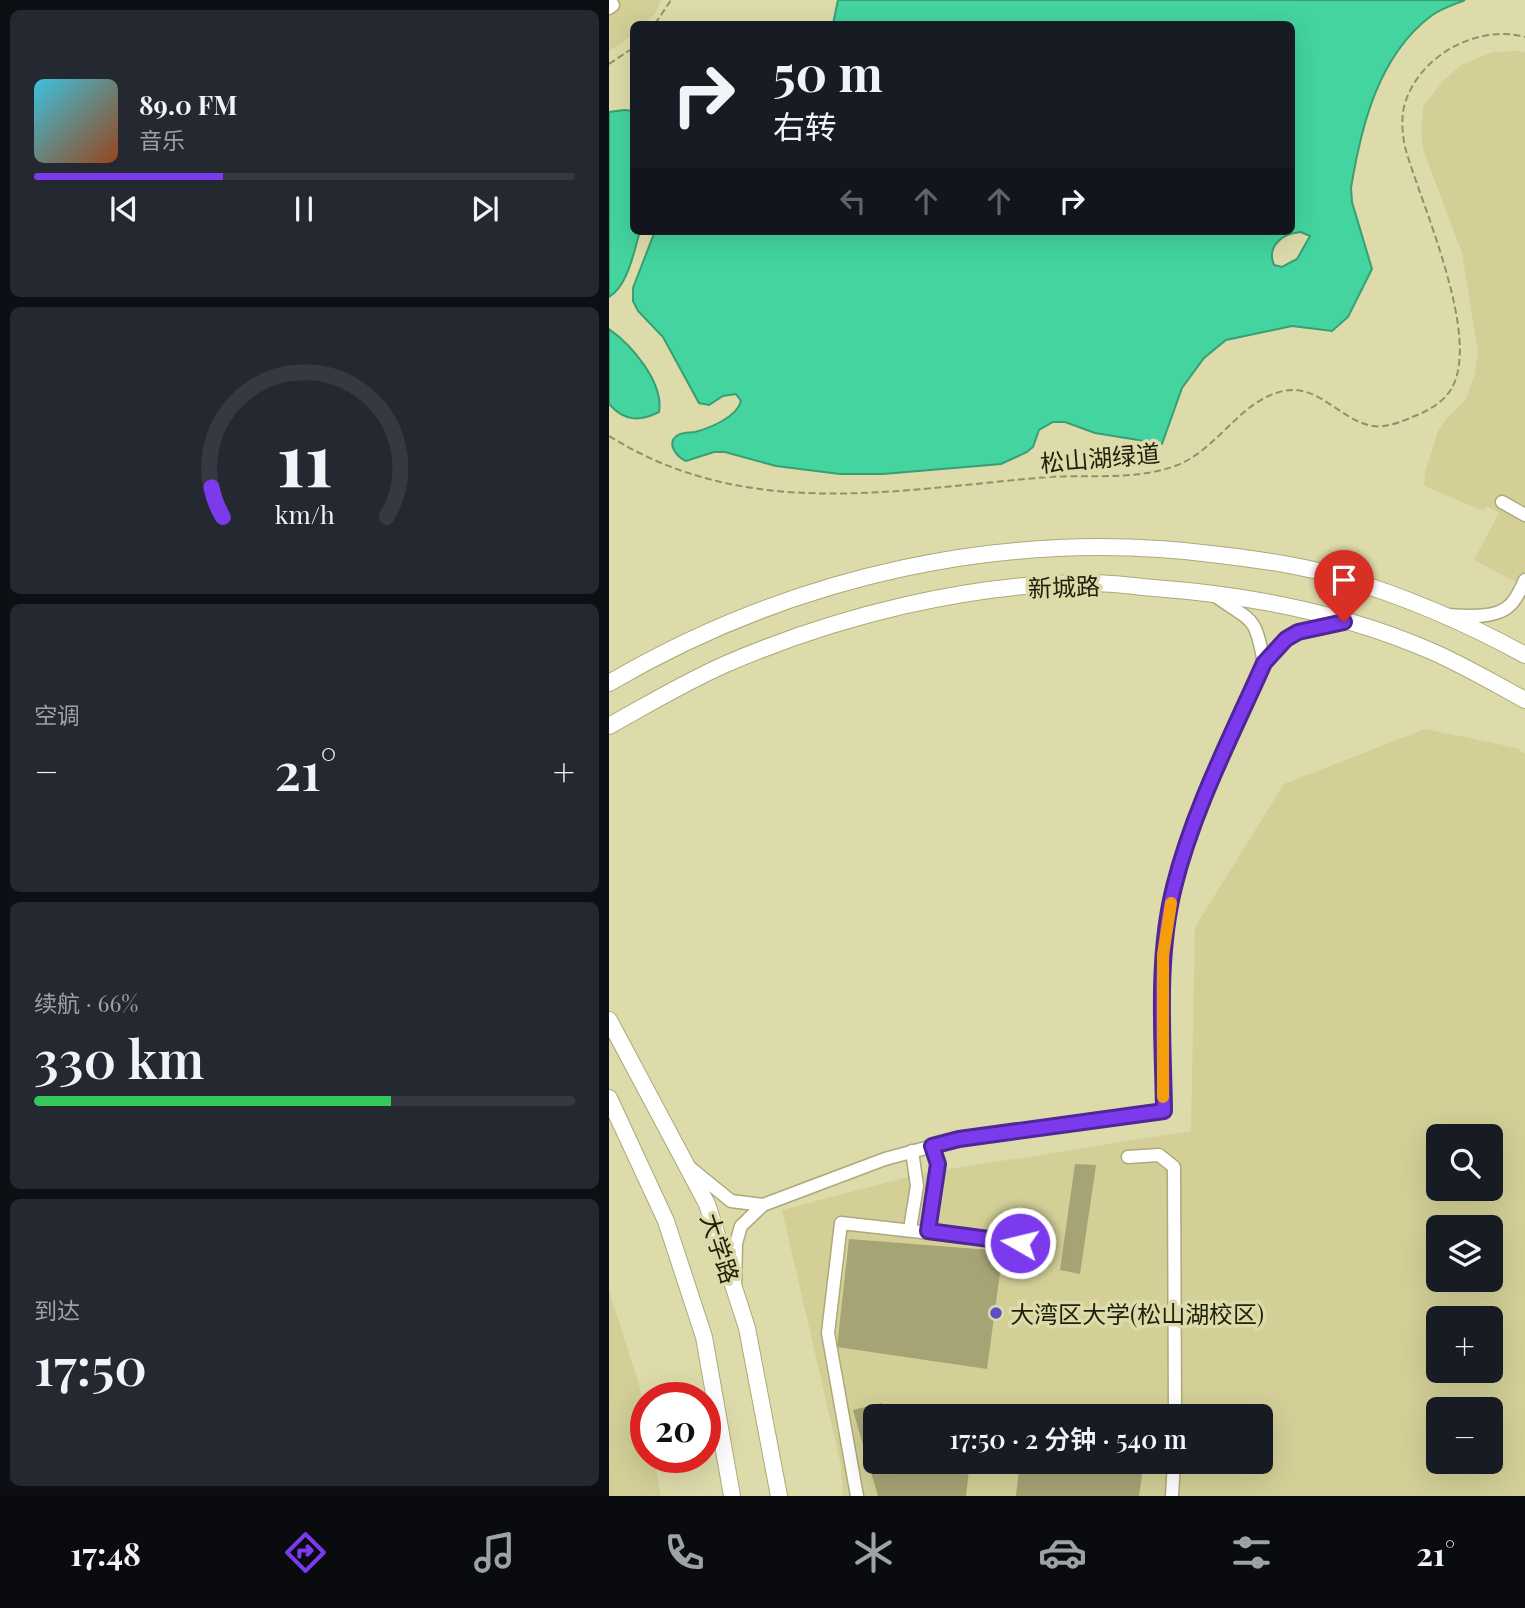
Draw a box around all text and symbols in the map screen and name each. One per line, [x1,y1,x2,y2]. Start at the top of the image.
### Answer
text: 50 m [773,39,883,104]
icon: right [658,49,749,140]
text: 89.0 FM [139,87,237,122]
text: 右转 [773,104,837,147]
text: 音乐 [139,124,185,155]
icon: left [834,182,872,220]
icon: ahead [907,182,945,220]
icon: ahead [980,182,1018,220]
icon: right [1053,182,1091,220]
icon: previous [105,190,143,228]
icon: pause [285,190,323,228]
icon: next [466,190,504,228]
text: 11 [277,408,332,505]
street label: 松山湖绿道 [1039,436,1161,478]
text: km/h [275,497,335,530]
pin [1314,550,1374,622]
icon: arrive [1325,561,1363,599]
street label: 新城路 [1027,569,1101,603]
text: 空调 [34,699,80,730]
text: 21° [274,735,337,804]
text: − [34,745,59,796]
text: + [553,745,575,796]
text: 续航 · 66% [34,987,138,1018]
text: 330 km [34,1023,204,1092]
map controls [1426,1124,1503,1474]
button: search [1426,1124,1503,1201]
position arrow [983,1206,1057,1280]
street label: 大学路 [695,1209,747,1287]
button: layers [1426,1215,1503,1292]
text: 到达 [34,1294,80,1325]
place label: 大湾区大学(松山湖校区) [1010,1297,1264,1329]
marker: 大湾区大学(松山湖校区) [988,1305,1004,1321]
button: + [1426,1306,1503,1383]
text: 17:50 [34,1330,147,1399]
speed limit sign: 20 [630,1382,721,1473]
button: − [1426,1397,1503,1474]
text: 17:50 · 2 分钟 · 540 m [949,1421,1187,1456]
icon: directions [281,1528,330,1577]
icon: music [470,1528,519,1577]
icon: phone [660,1528,709,1577]
icon: climate [849,1528,898,1577]
icon: car [1038,1528,1087,1577]
icon: filters [1227,1528,1276,1577]
text: 17:48 [70,1531,141,1574]
text: 21° [1416,1531,1455,1574]

